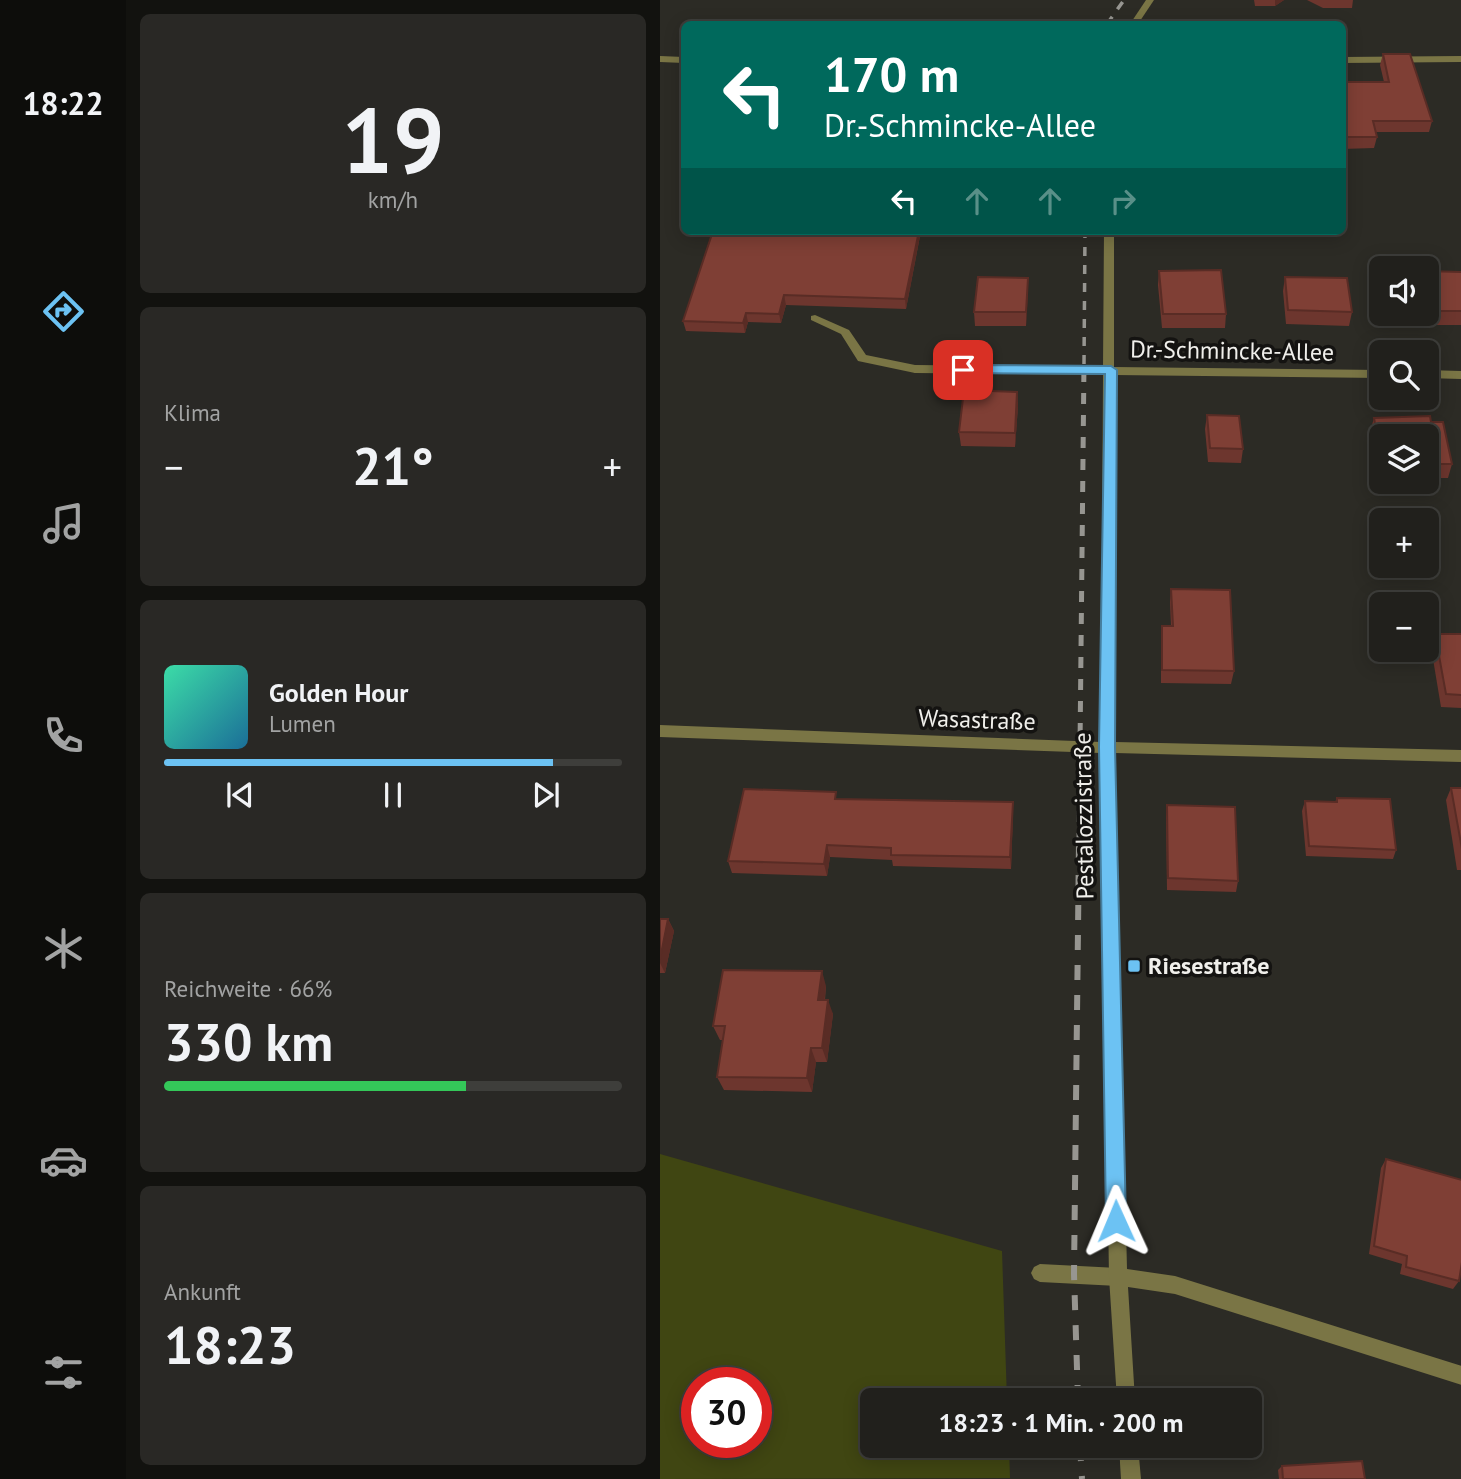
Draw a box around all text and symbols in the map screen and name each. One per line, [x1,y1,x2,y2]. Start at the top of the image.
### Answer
text: 170 m [824,42,959,106]
icon: left [709,49,800,140]
text: 19 [341,80,445,198]
text: 18:22 [22,82,104,124]
text: Dr.-Schmincke-Allee [824,104,1096,146]
icon: left [885,182,923,220]
icon: ahead [958,182,996,220]
icon: ahead [1031,182,1069,220]
icon: right [1104,182,1142,220]
text: km/h [368,185,418,214]
map controls [1369,256,1439,662]
button: sound [1369,256,1439,326]
icon: directions [39,287,88,336]
street label: Dr.-Schmincke-Allee [1130,333,1334,368]
pin [933,340,993,400]
button: search [1369,340,1439,410]
icon: arrive [944,351,982,389]
text: Klima [164,398,221,427]
button: layers [1369,424,1439,494]
text: 21° [352,432,434,499]
text: − [164,442,183,491]
text: + [603,442,622,491]
icon: music [39,499,88,548]
button: + [1369,508,1439,578]
button: − [1369,592,1439,662]
text: Golden Hour [269,676,408,709]
street label: Wasastraße [918,702,1036,737]
text: Lumen [269,709,336,738]
icon: phone [39,711,88,760]
street label: Pestalozzistraße [1067,732,1100,900]
icon: previous [221,776,259,814]
icon: pause [374,776,412,814]
icon: next [527,776,565,814]
icon: climate [39,924,88,973]
place label: Riesestraße [1148,950,1270,981]
marker: Riesestraße [1126,958,1142,974]
text: Reichweite · 66% [164,974,332,1003]
text: 330 km [164,1008,333,1075]
icon: car [39,1136,88,1185]
position arrow [1079,1184,1153,1258]
text: Ankunft [164,1277,241,1306]
text: 18:23 [164,1311,296,1378]
icon: filters [39,1348,88,1397]
speed limit sign: 30 [681,1367,772,1458]
text: 18:23 · 1 Min. · 200 m [938,1406,1184,1439]

